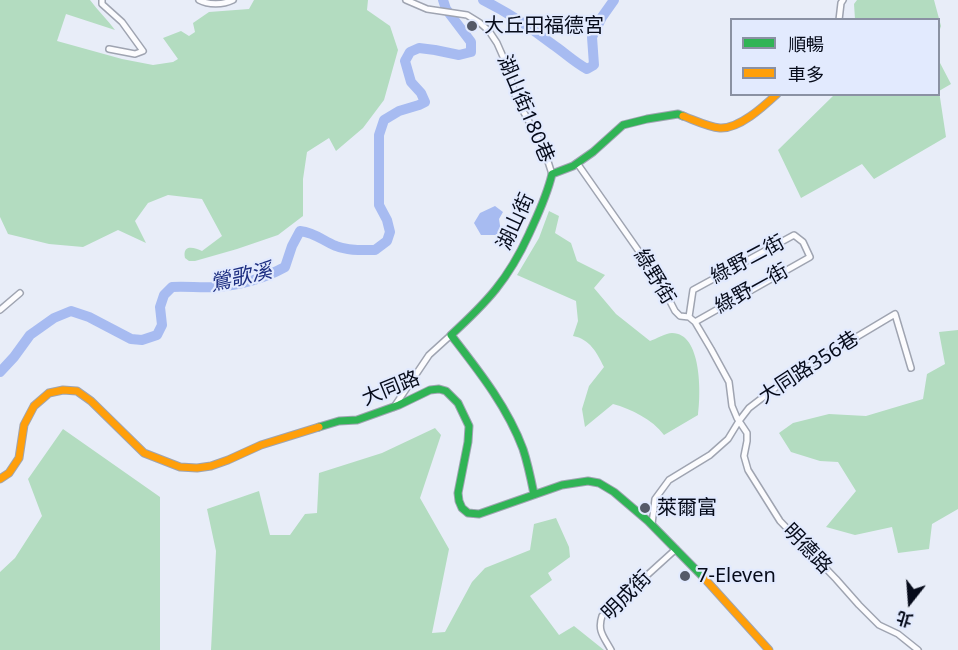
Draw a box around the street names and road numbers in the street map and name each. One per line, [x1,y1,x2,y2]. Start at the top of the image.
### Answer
street label: 湖山街180巷 [492,52,558,166]
street label: 湖山街 [492,190,540,254]
street label: 綠野二街 [707,231,789,289]
street label: 綠野街 [628,245,680,309]
street label: 綠野一街 [711,259,793,319]
street label: 大同路356巷 [755,327,863,409]
street label: 大同路 [359,367,423,411]
street label: 明德路 [778,519,836,579]
street label: 明成街 [597,566,657,626]

